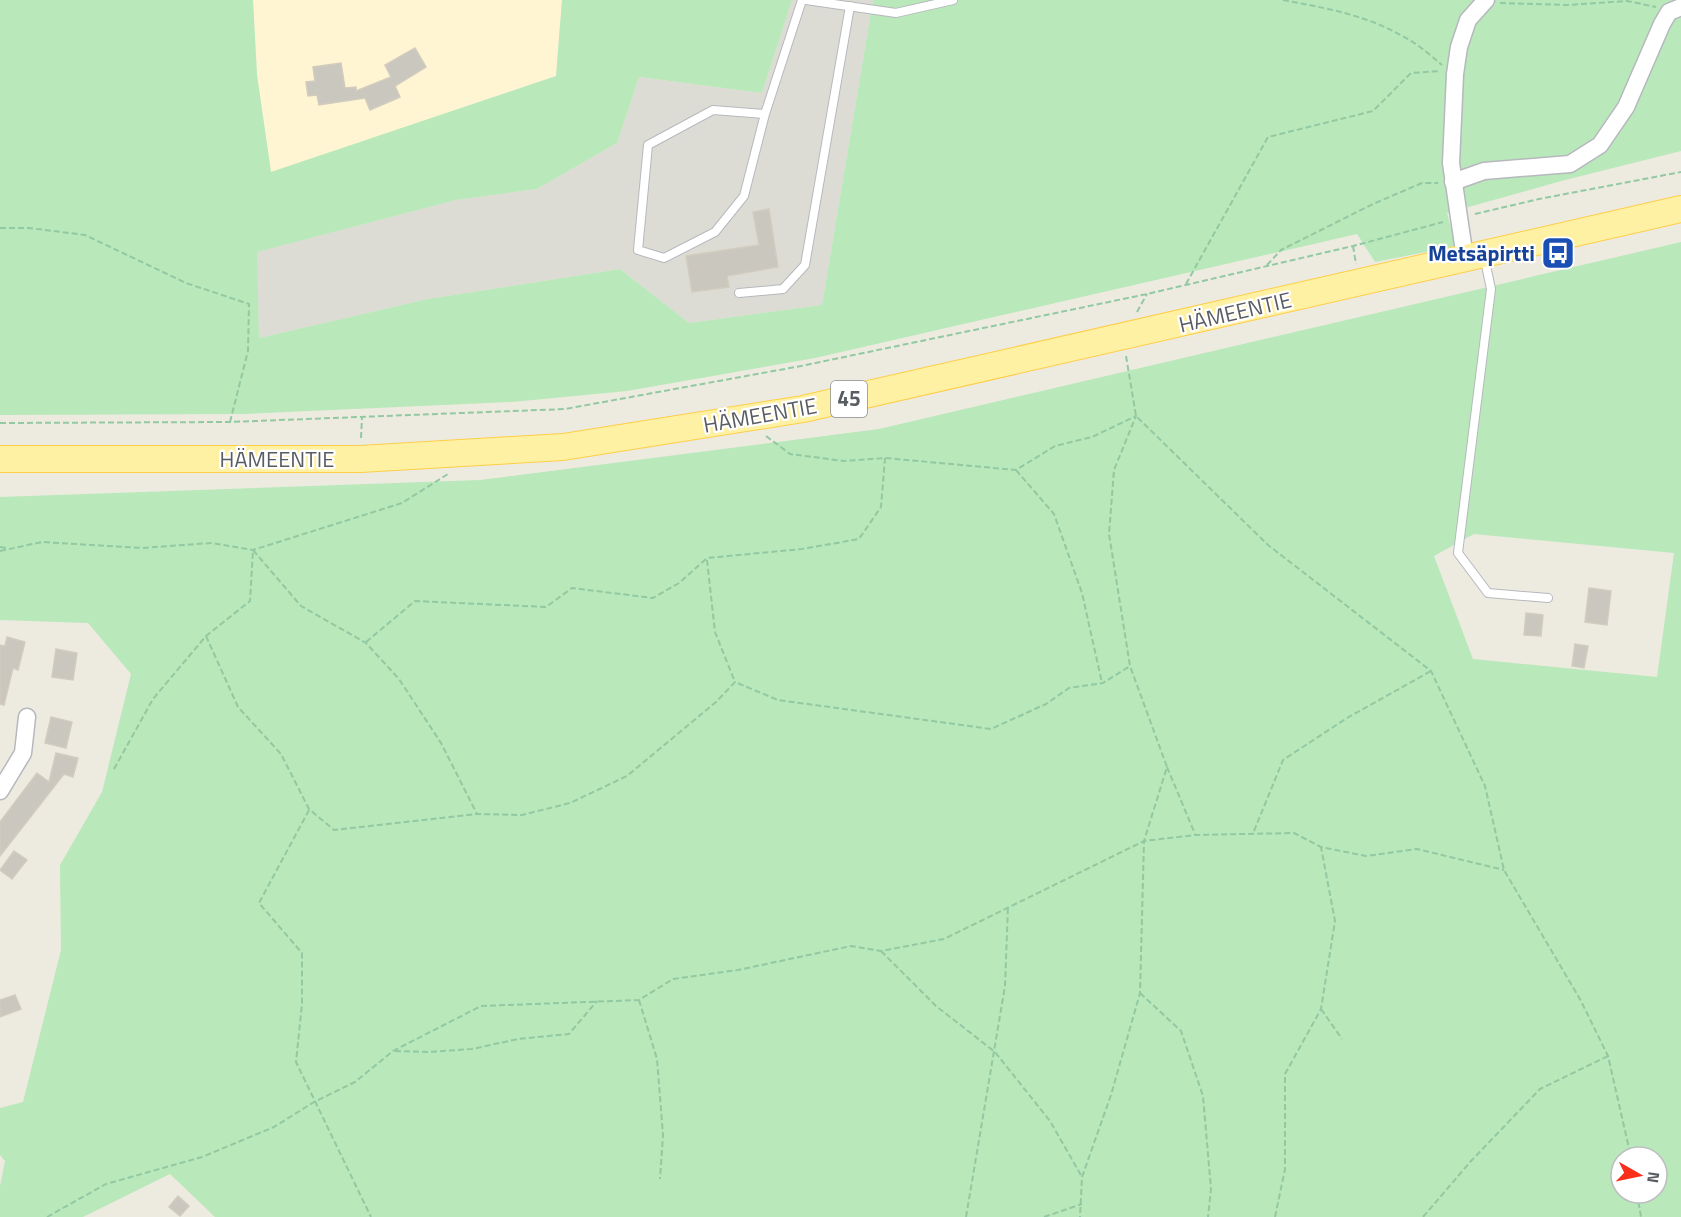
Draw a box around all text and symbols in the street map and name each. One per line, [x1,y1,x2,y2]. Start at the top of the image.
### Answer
bus stop icon: Metsäpirtti [1540,235,1576,271]
place label: Metsäpirtti [1428,236,1535,270]
street label: HÄMEENTIE [1175,283,1295,341]
road number: 45 [831,381,867,417]
street label: HÄMEENTIE [701,388,819,442]
street label: HÄMEENTIE [220,442,334,476]
north arrow [1609,1145,1669,1205]
text: N [1641,1170,1667,1185]

